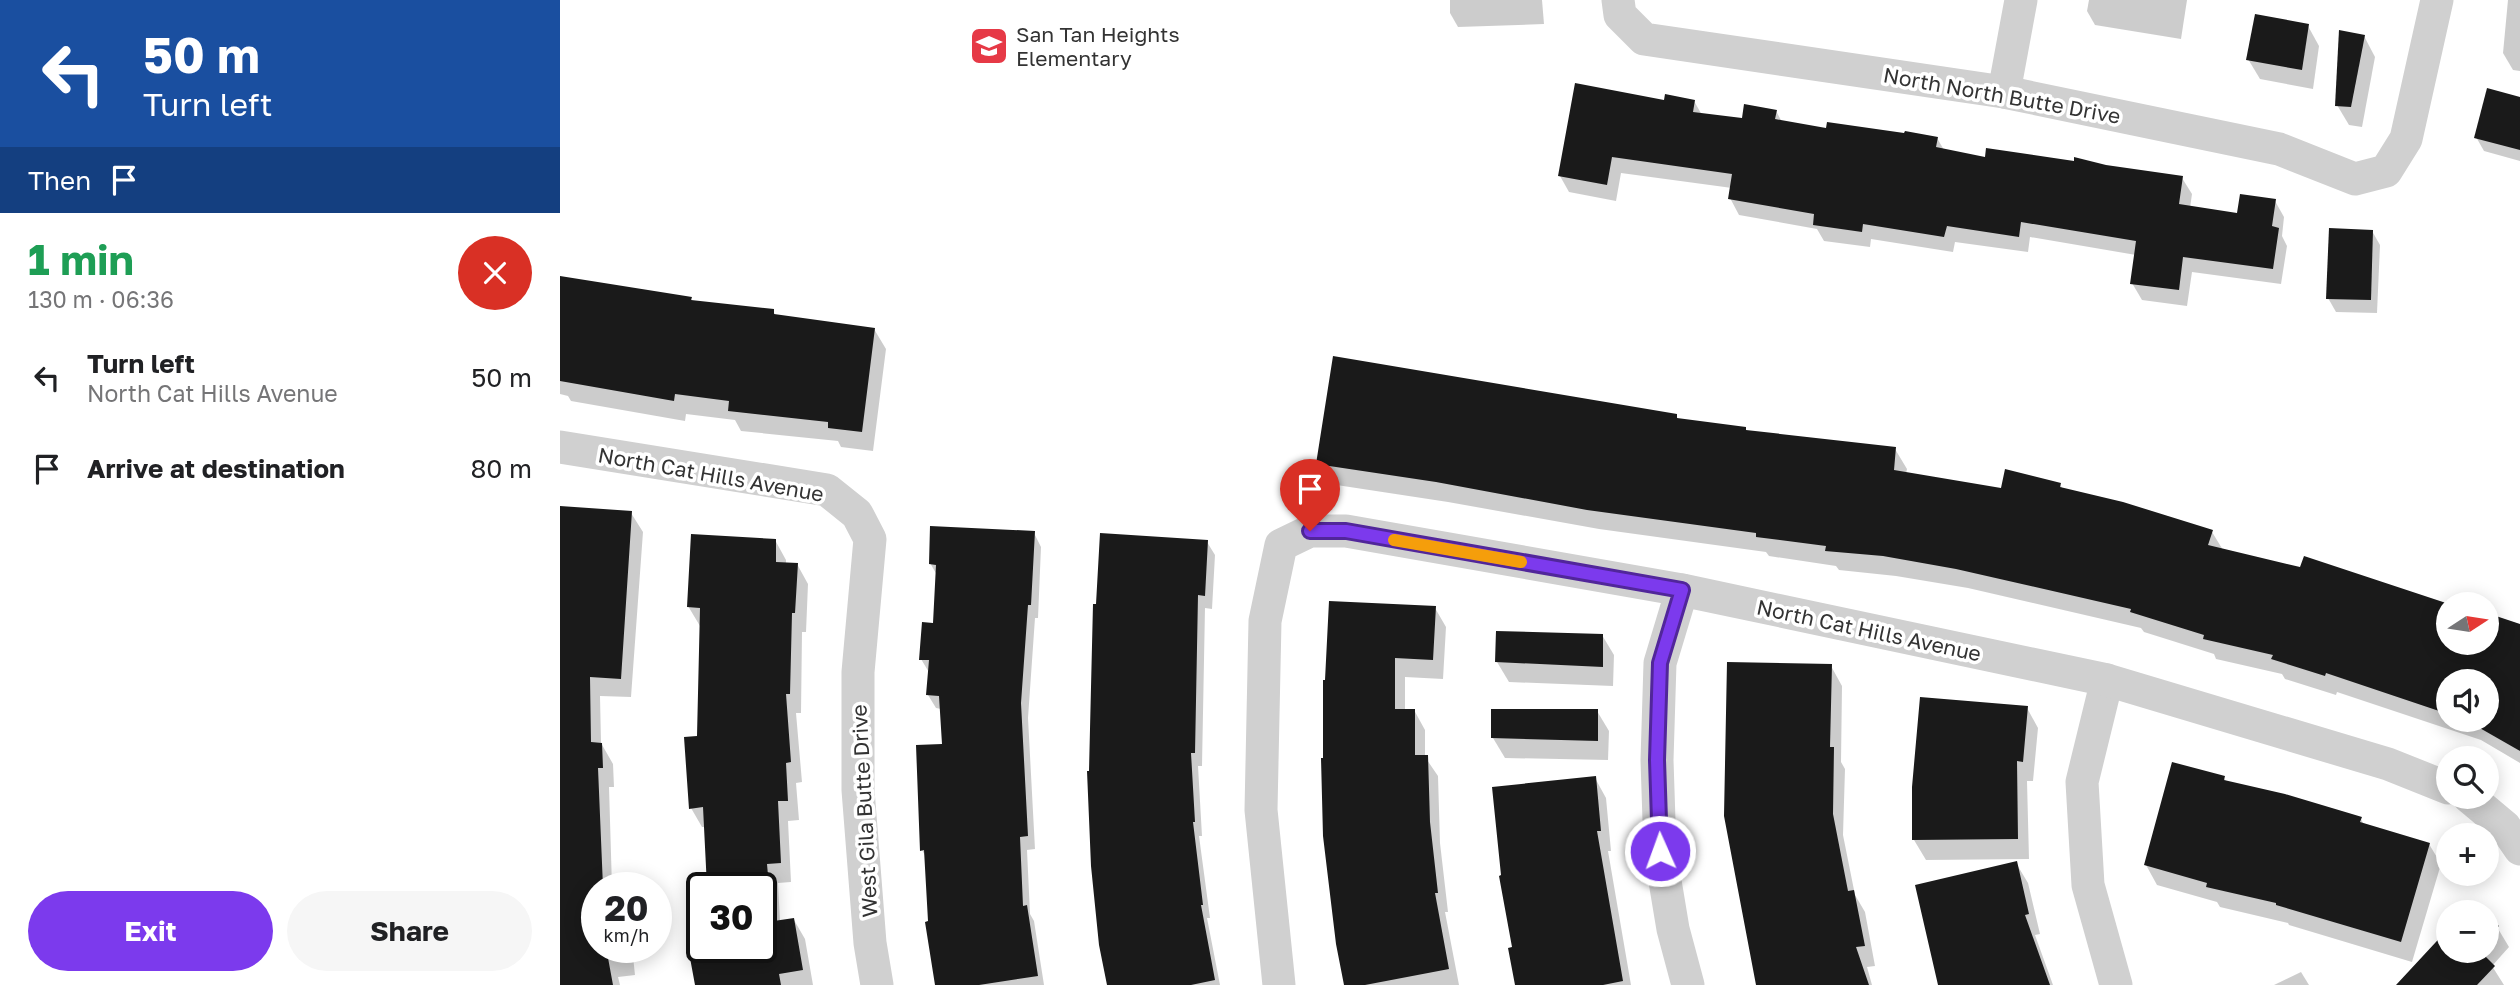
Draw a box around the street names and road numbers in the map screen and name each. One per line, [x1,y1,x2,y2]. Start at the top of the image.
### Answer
street label: North North Butte Drive [1881,61,2123,129]
street label: North Cat Hills Avenue [596,441,826,507]
street label: North Cat Hills Avenue [1754,593,1984,667]
street label: West Gila Butte Drive [845,704,883,918]

